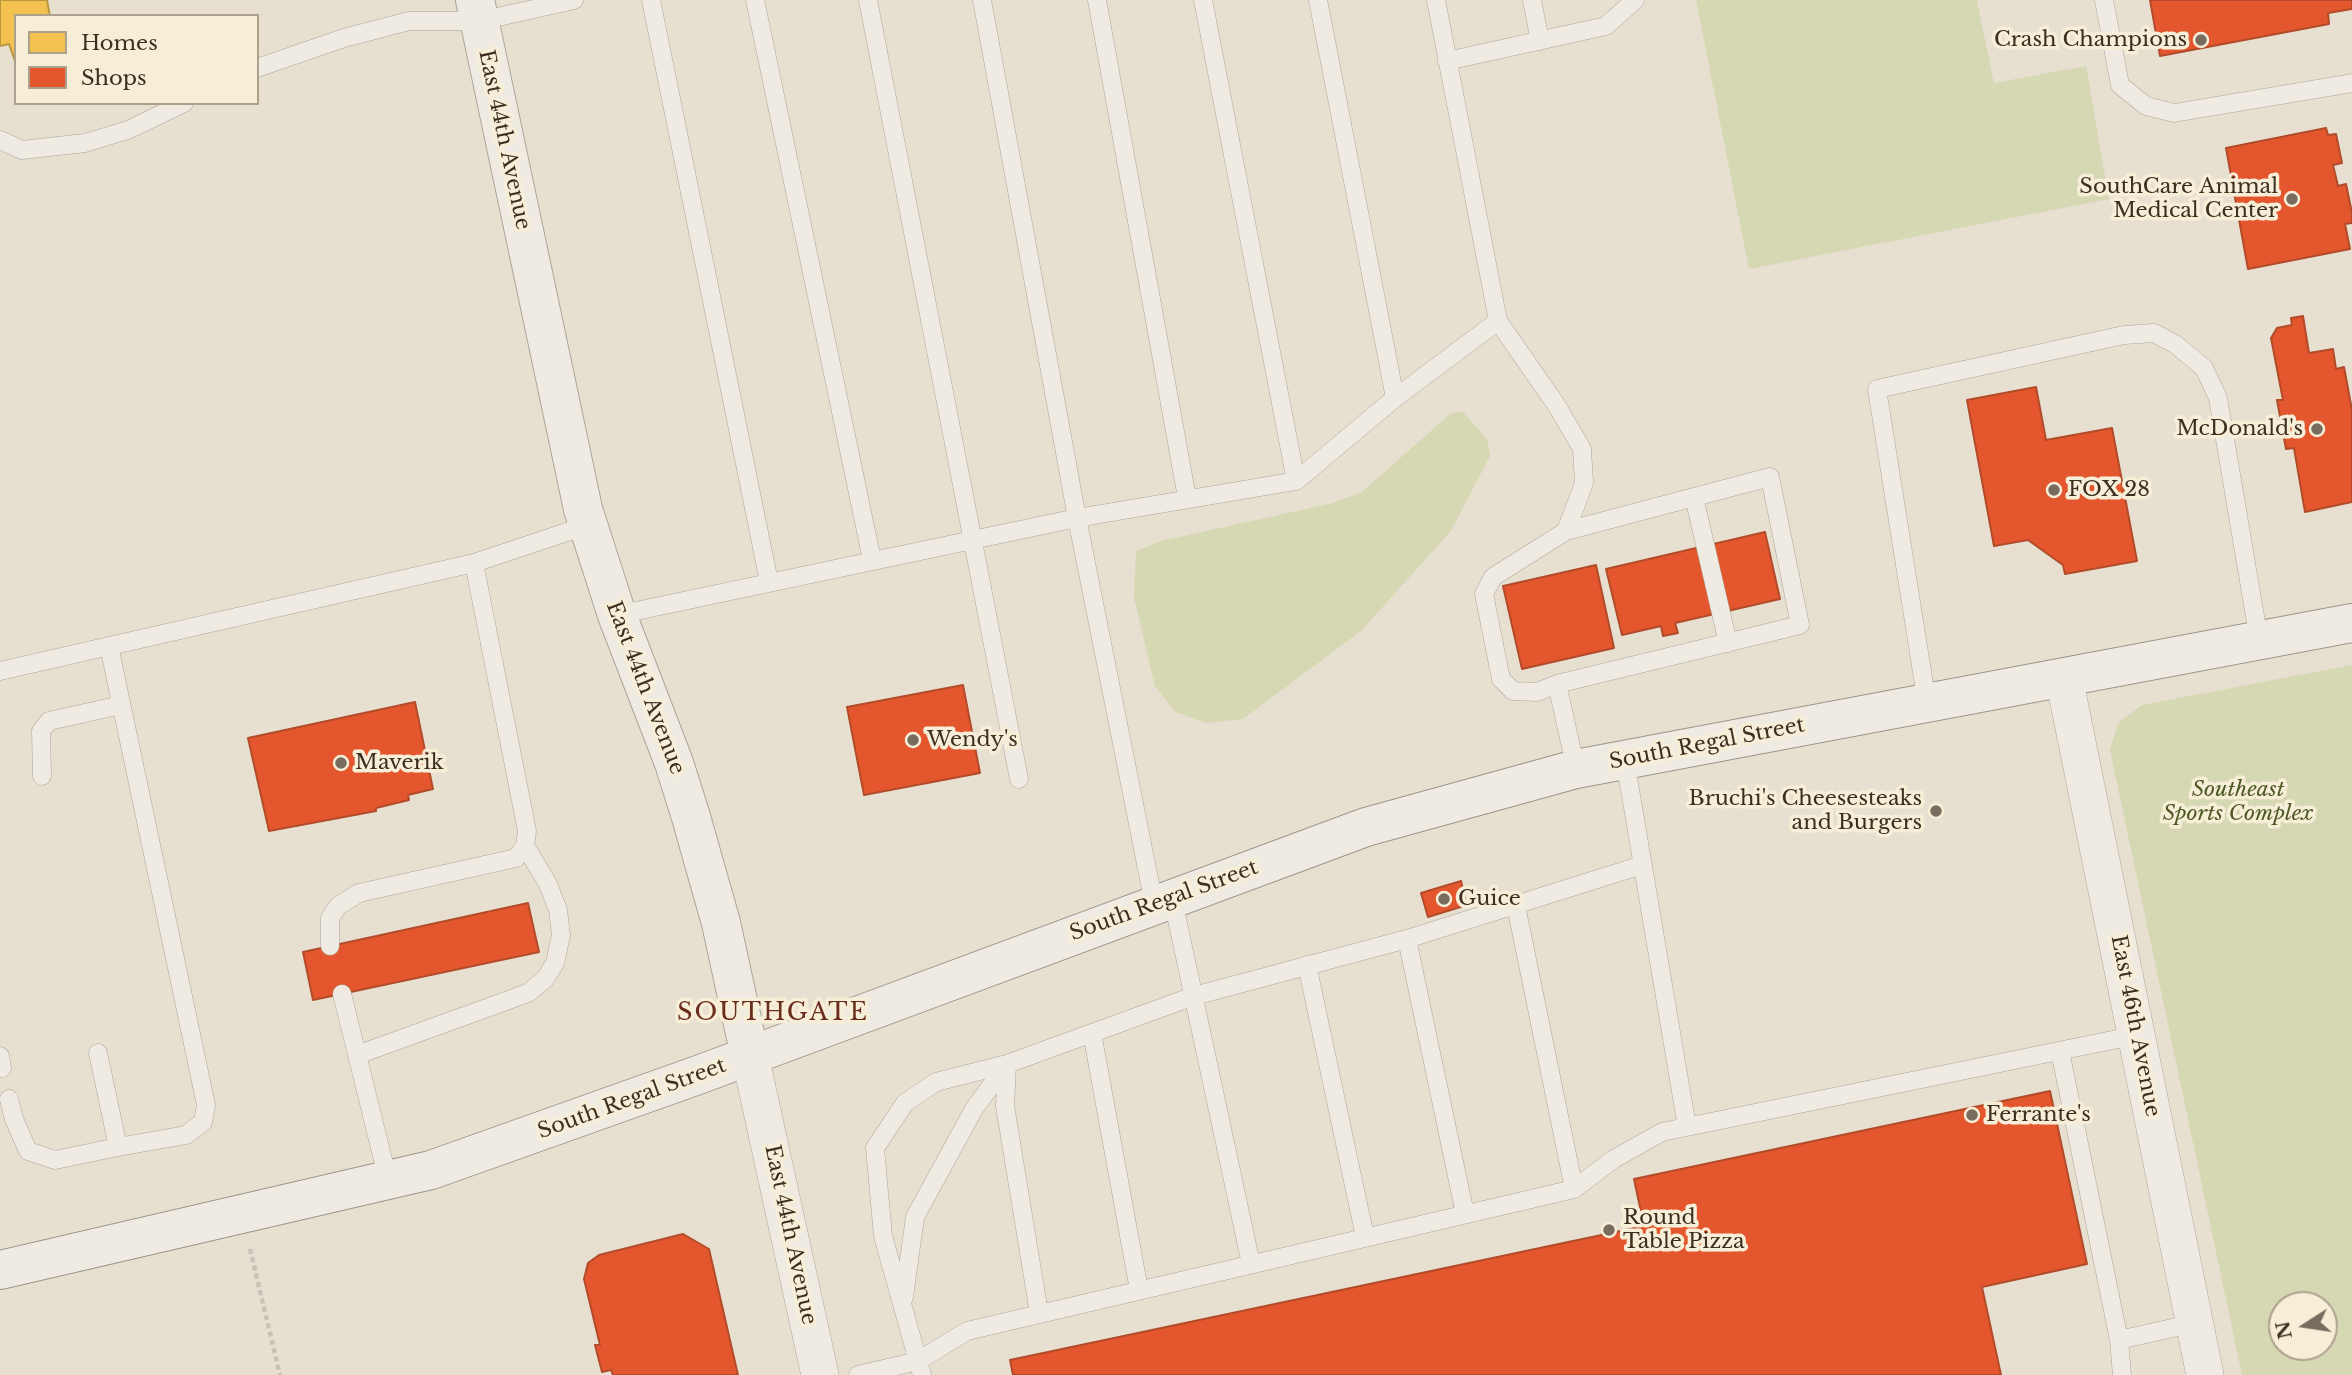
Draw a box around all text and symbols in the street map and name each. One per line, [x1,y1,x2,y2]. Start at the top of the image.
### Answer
legend [14,14,259,105]
place label: Crash Champions [1994,27,2187,53]
text: Homes [81,30,158,56]
marker: Crash Champions [2193,32,2209,48]
street label: East 44th Avenue [473,48,535,232]
text: Shops [81,65,147,91]
place label: SouthCare Animal Medical Center [2079,174,2278,224]
marker: SouthCare Animal Medical Center [2284,191,2300,207]
place label: McDonald's [2176,416,2303,442]
marker: McDonald's [2309,421,2325,437]
place label: FOX 28 [2068,477,2150,503]
marker: FOX 28 [2046,482,2062,498]
street label: East 44th Avenue [600,598,690,778]
street label: South Regal Street [1607,713,1807,775]
place label: Wendy's [927,727,1018,753]
marker: Wendy's [905,732,921,748]
place label: Maverik [355,750,444,776]
marker: Maverik [333,755,349,771]
park label: Southeast Sports Complex [2163,777,2313,827]
place label: Bruchi's Cheesesteaks and Burgers [1689,786,1922,836]
marker: Bruchi's Cheesesteaks and Burgers [1928,803,1944,819]
street label: South Regal Street [1066,855,1262,947]
place label: Guice [1458,886,1521,912]
marker: Guice [1436,891,1452,907]
street label: East 46th Avenue [2105,933,2165,1119]
district label: SOUTHGATE [678,999,868,1027]
street label: South Regal Street [534,1053,730,1145]
place label: Ferrante's [1986,1102,2091,1128]
marker: Ferrante's [1964,1107,1980,1123]
street label: East 44th Avenue [759,1143,821,1327]
place label: Round Table Pizza [1623,1205,1745,1255]
marker: Round Table Pizza [1601,1222,1617,1238]
north arrow [2268,1291,2338,1361]
text: N [2271,1319,2297,1341]

